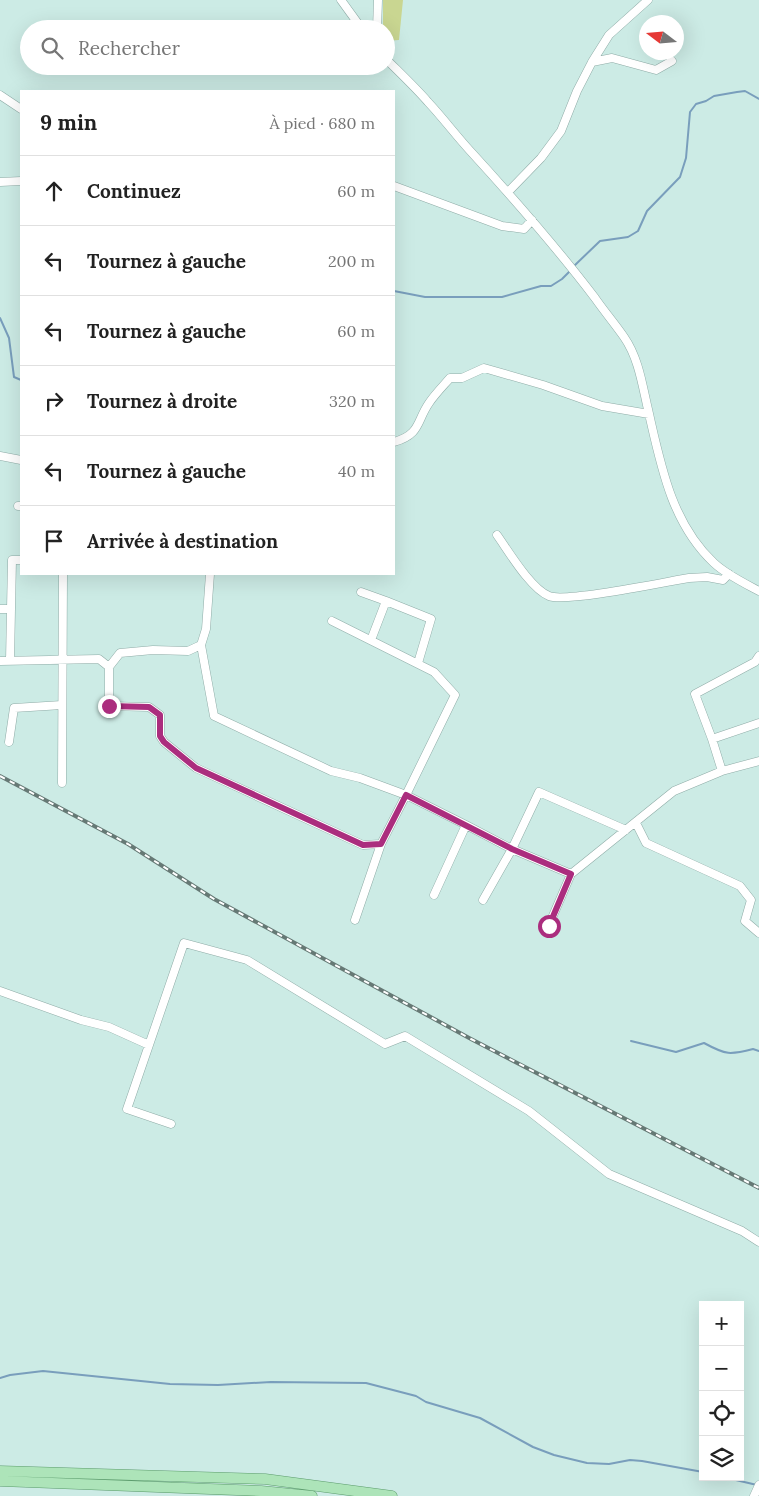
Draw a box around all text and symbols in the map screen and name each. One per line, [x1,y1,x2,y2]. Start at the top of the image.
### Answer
north arrow [639,15,684,60]
search box [20,20,395,75]
icon: search [38,34,66,62]
text: Rechercher [78,36,180,60]
text: 9 min [40,109,97,136]
text: À pied · 680 m [269,113,375,133]
icon: ahead [40,177,68,205]
text: Continuez [87,179,181,203]
text: 60 m [337,181,375,201]
icon: left [40,247,68,275]
text: Tournez à gauche [87,249,246,273]
text: 200 m [328,251,375,271]
icon: left [40,317,68,345]
text: Tournez à gauche [87,319,246,343]
text: 60 m [337,321,375,341]
icon: right [40,387,68,415]
text: Tournez à droite [87,389,237,413]
text: 320 m [329,391,375,411]
icon: left [40,457,68,485]
text: Tournez à gauche [87,459,246,483]
text: 40 m [338,461,375,481]
icon: arrive [40,527,68,555]
text: Arrivée à destination [87,529,278,553]
route end [98,695,121,718]
route start [538,915,561,938]
map controls [699,1301,744,1481]
button: + [699,1301,744,1346]
button: − [699,1346,744,1391]
button: locate [699,1391,744,1436]
button: layers [699,1436,744,1481]

